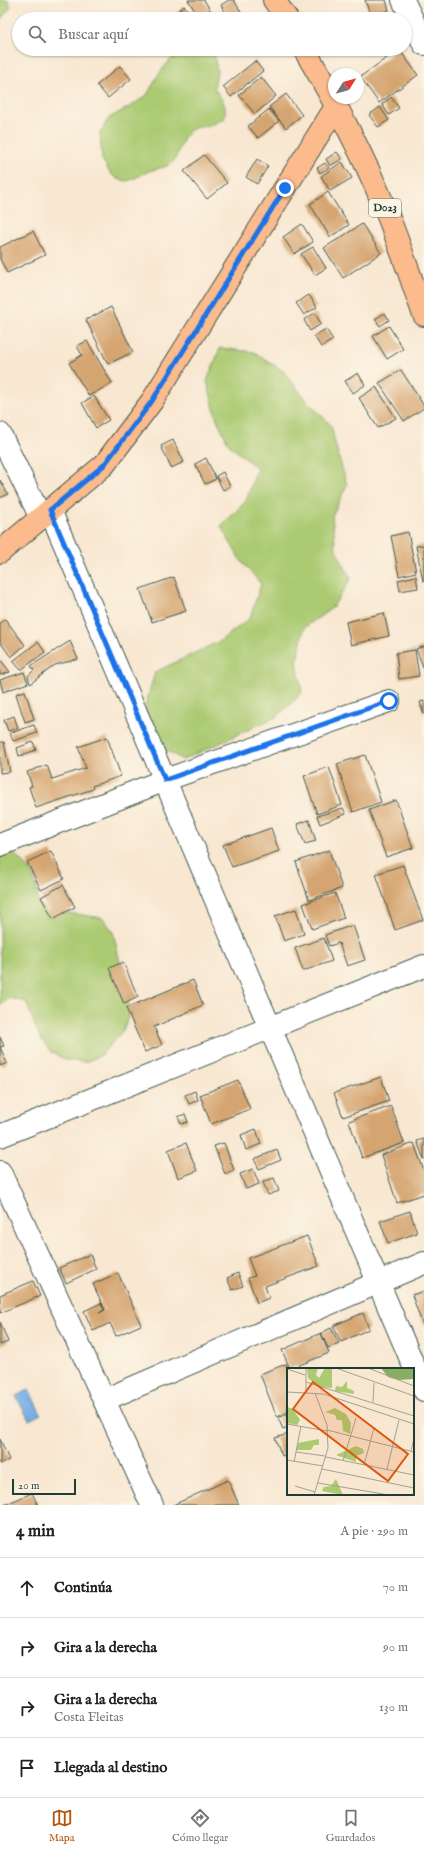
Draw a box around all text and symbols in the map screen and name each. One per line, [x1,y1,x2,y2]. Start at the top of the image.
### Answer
search box [12,12,412,56]
icon: search [26,23,48,45]
text: Buscar aquí [58,25,128,44]
north arrow [328,68,364,104]
route end [276,179,294,197]
road number: D023 [369,199,401,217]
route start [380,692,398,710]
inset map [287,1368,414,1495]
scale bar [12,1477,76,1496]
text: 20 m [18,1479,39,1493]
text: 4 min [16,1521,55,1542]
text: A pie · 290 m [340,1523,408,1540]
icon: ahead [16,1577,38,1599]
text: Continúa [54,1578,112,1597]
text: 70 m [383,1579,408,1596]
icon: right [16,1637,38,1659]
text: Gira a la derecha [54,1638,157,1657]
text: 90 m [383,1639,408,1656]
text: Gira a la derecha [54,1690,157,1709]
icon: right [16,1697,38,1719]
text: 130 m [379,1699,408,1716]
text: Costa Fleitas [54,1709,124,1726]
icon: arrive [16,1757,38,1779]
text: Llegada al destino [54,1758,167,1777]
tab: Mapa [49,1807,75,1845]
tab: Cómo llegar [172,1807,228,1845]
tab: Guardados [326,1807,375,1845]

